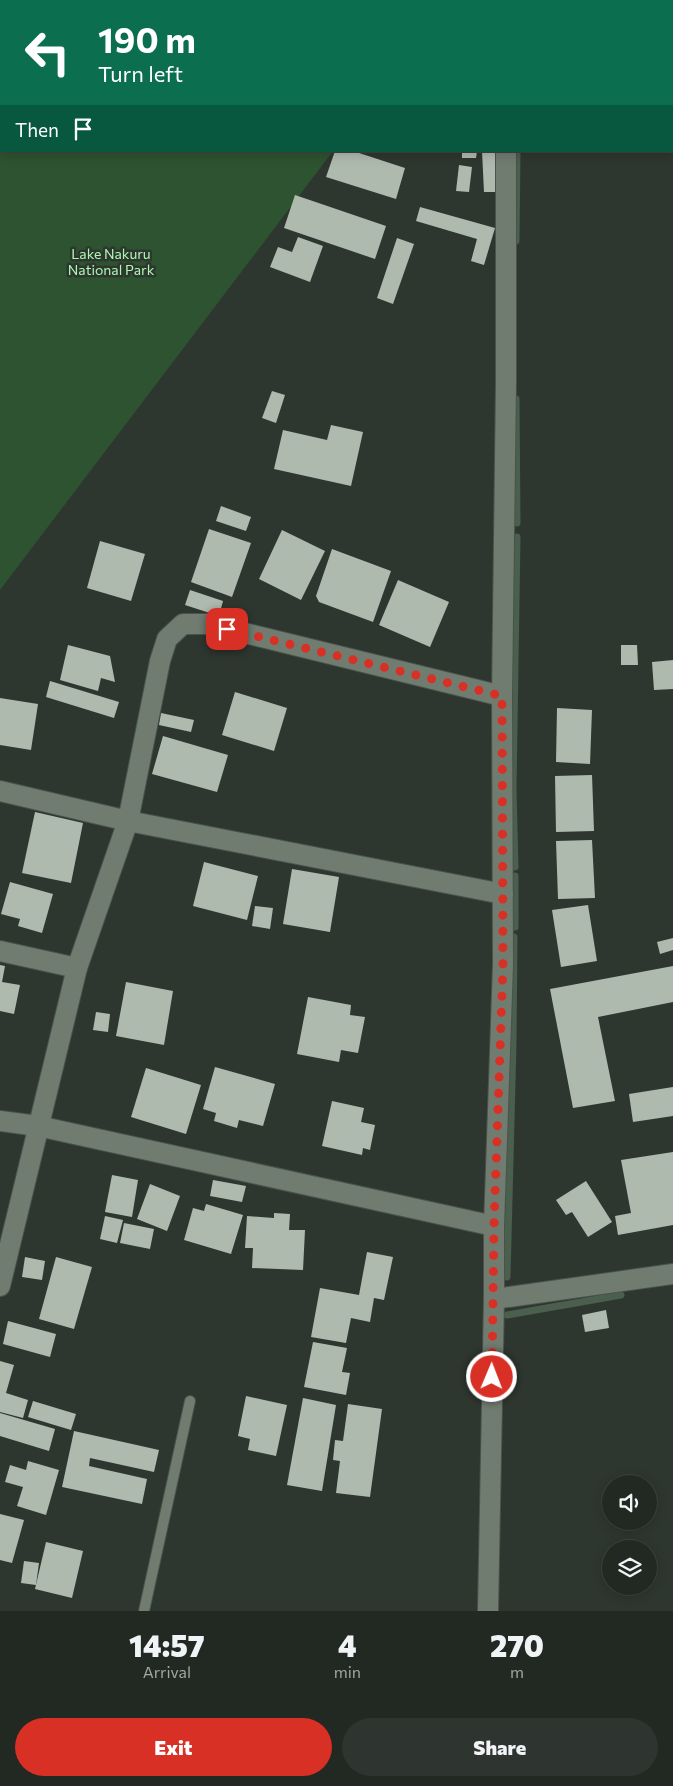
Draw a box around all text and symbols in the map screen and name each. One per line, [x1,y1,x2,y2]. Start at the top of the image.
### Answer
text: 190 m [98,17,196,60]
icon: left [15,20,80,85]
text: Turn left [98,60,183,87]
icon: arrive [69,115,97,143]
text: Then [15,118,59,141]
park label: Lake Nakuru National Park [68,245,155,278]
pin [206,608,248,650]
icon: arrive [213,615,241,643]
position arrow [465,1350,517,1402]
map controls [602,1475,657,1595]
button: sound [602,1475,657,1530]
button: layers [602,1540,657,1595]
text: 14:57 [129,1626,205,1663]
text: 4 [338,1626,357,1663]
text: 270 [490,1626,544,1663]
text: Arrival [143,1662,191,1681]
text: min [334,1662,361,1681]
text: m [510,1662,524,1681]
button: Exit [15,1718,332,1776]
button: Share [342,1718,658,1776]

